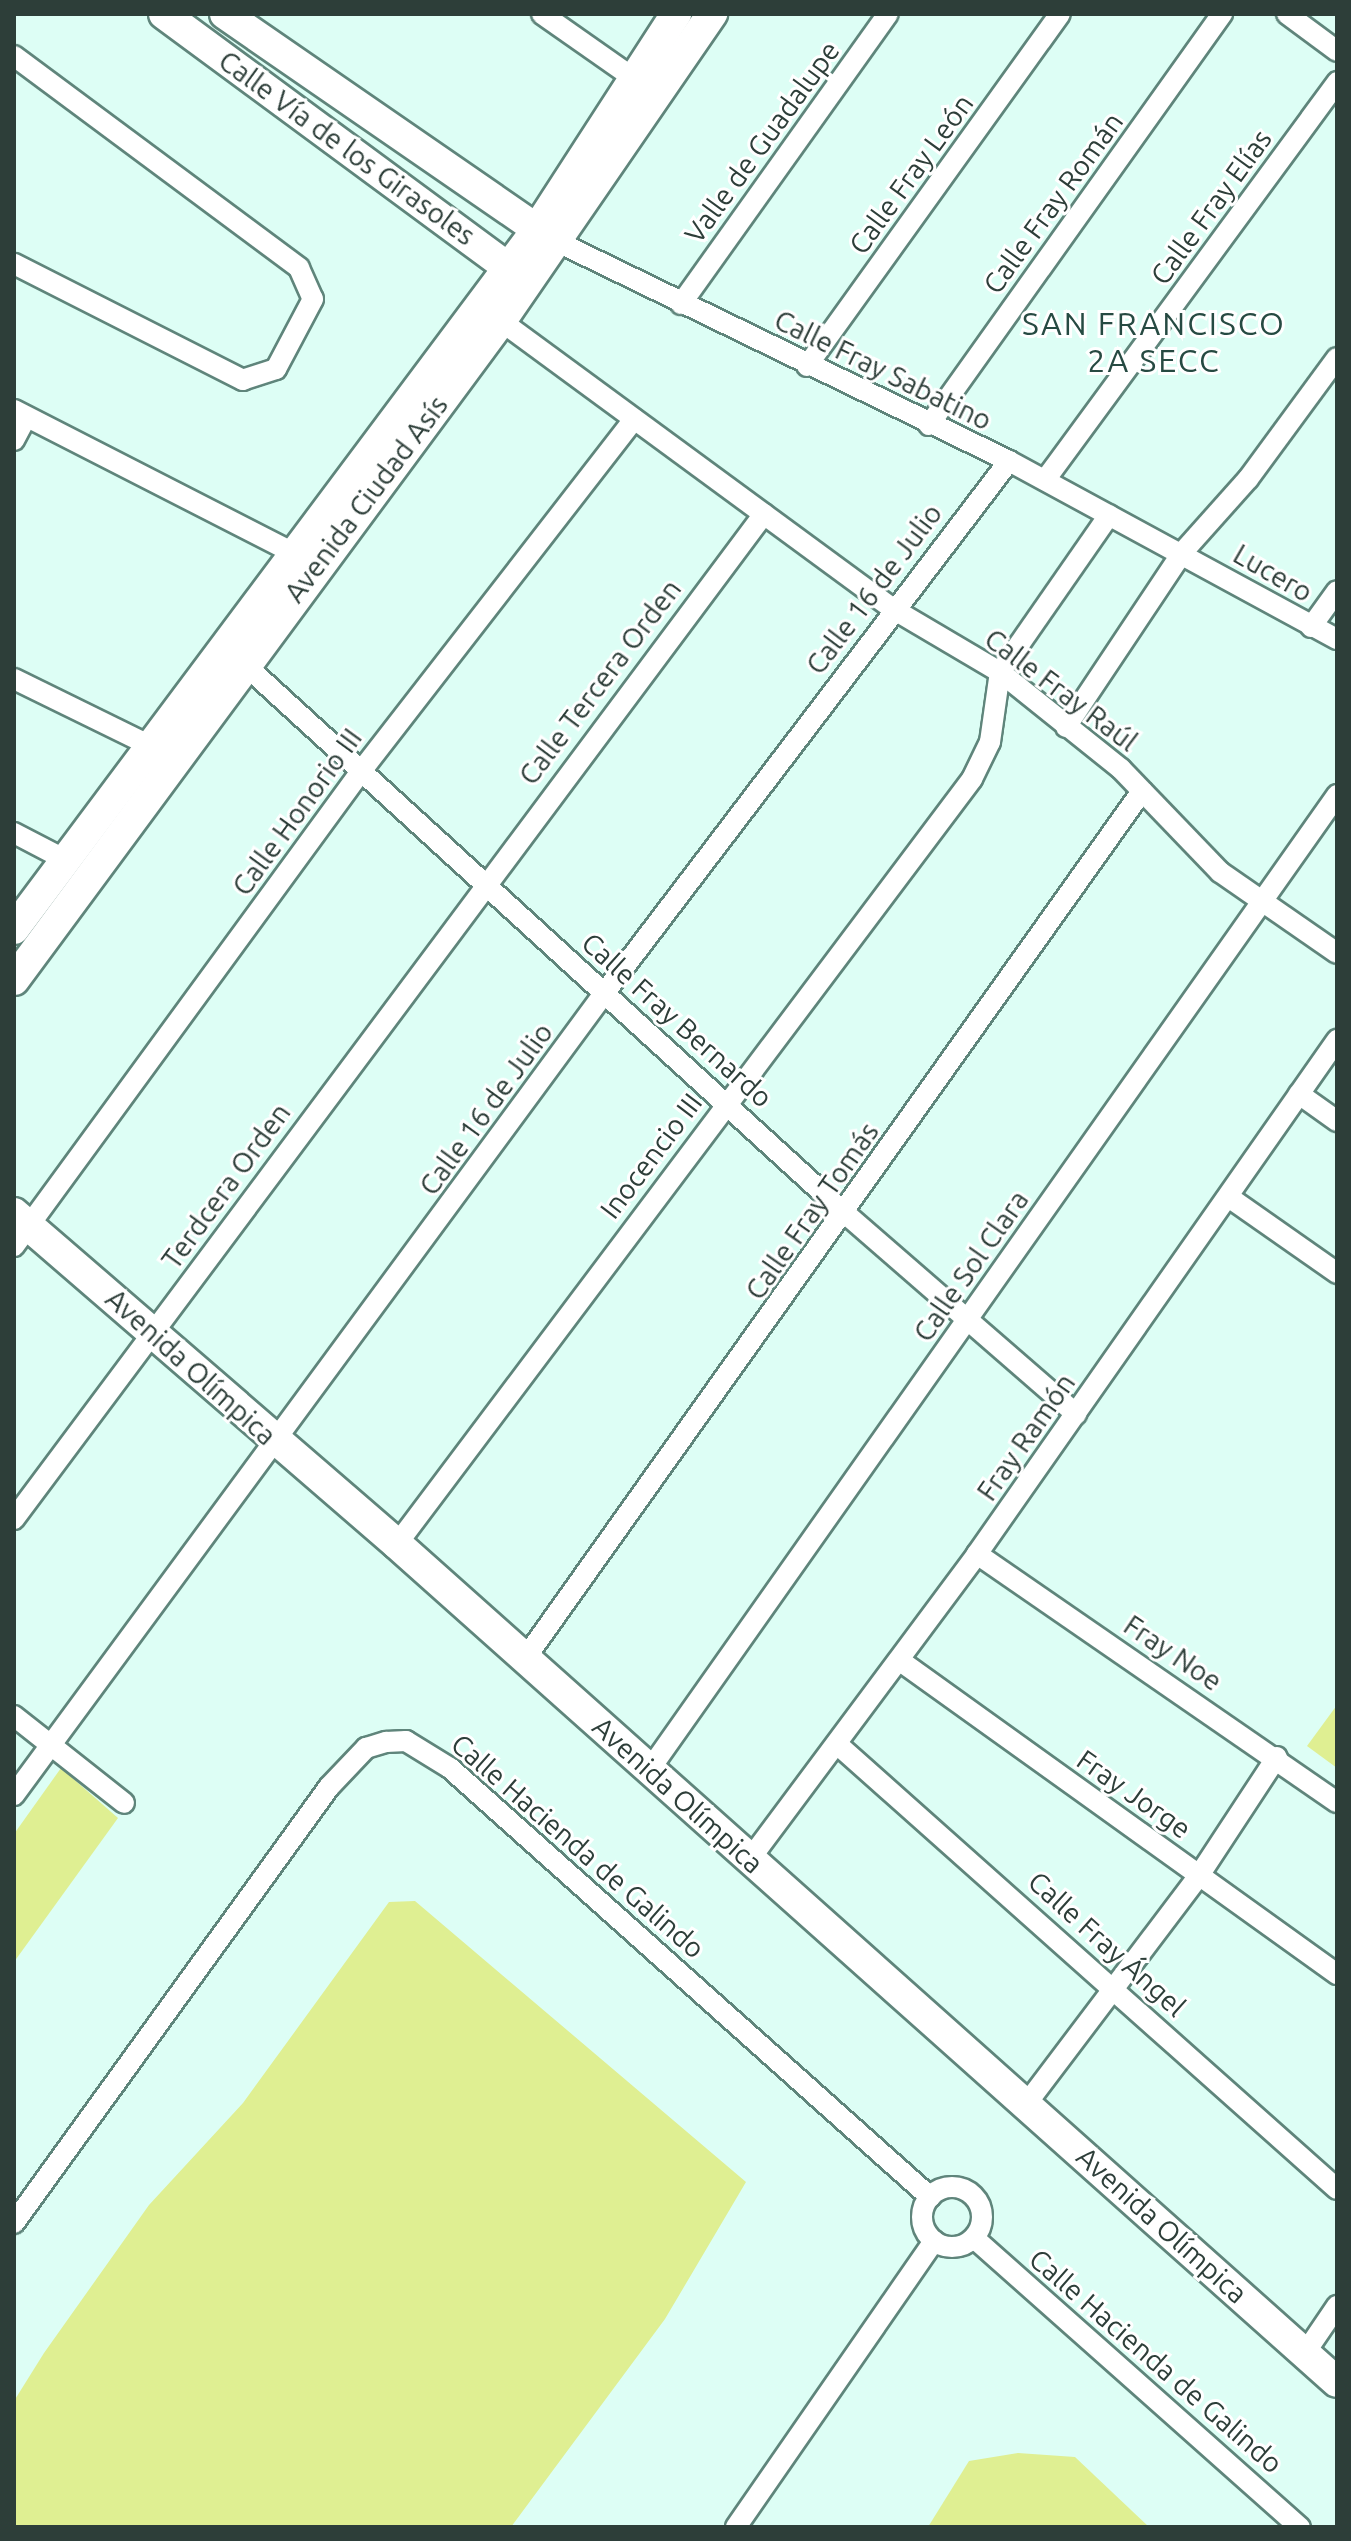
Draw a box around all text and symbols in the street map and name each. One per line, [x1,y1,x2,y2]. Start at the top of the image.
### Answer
street label: Valle de Guadalupe [677,34,847,250]
street label: Calle Vía de los Girasoles [212,44,482,252]
street label: Calle Fray León [842,88,980,260]
street label: Calle Fray Román [976,106,1130,300]
street label: Calle Fray Elías [1143,123,1279,291]
street label: Calle Fray Sabatino [769,303,997,437]
district label: SAN FRANCISCO 2A SECC [1022,305,1286,380]
street label: Avenida Ciudad Asís [277,389,455,609]
street label: Calle 16 de Julio [799,497,949,681]
street label: Lucero [1228,537,1318,609]
street label: Calle Tercera Orden [512,573,688,791]
street label: Calle Fray Raúl [978,622,1144,758]
street label: Calle Honorio III [225,722,369,902]
street label: Calle Fray Bernardo [575,926,779,1114]
street label: Calle 16 de Julio [412,1016,560,1202]
street label: Inocencio III [593,1087,709,1225]
street label: Terdcera Orden [155,1097,297,1275]
street label: Calle Fray Tomás [738,1116,886,1306]
street label: Calle Sol Clara [907,1184,1035,1348]
street label: Avenida Olímpica [99,1282,283,1452]
street label: Fray Ramón [970,1367,1082,1507]
street label: Fray Noe [1118,1608,1228,1698]
street label: Avenida Olímpica [586,1710,770,1880]
street label: Calle Hacienda de Galindo [444,1727,712,1965]
street label: Fray Jorge [1071,1743,1197,1845]
street label: Calle Fray Ángel [1021,1864,1193,2024]
street label: Avenida Olímpica [1070,2140,1254,2310]
street label: Calle Hacienda de Galindo [1022,2242,1290,2480]

